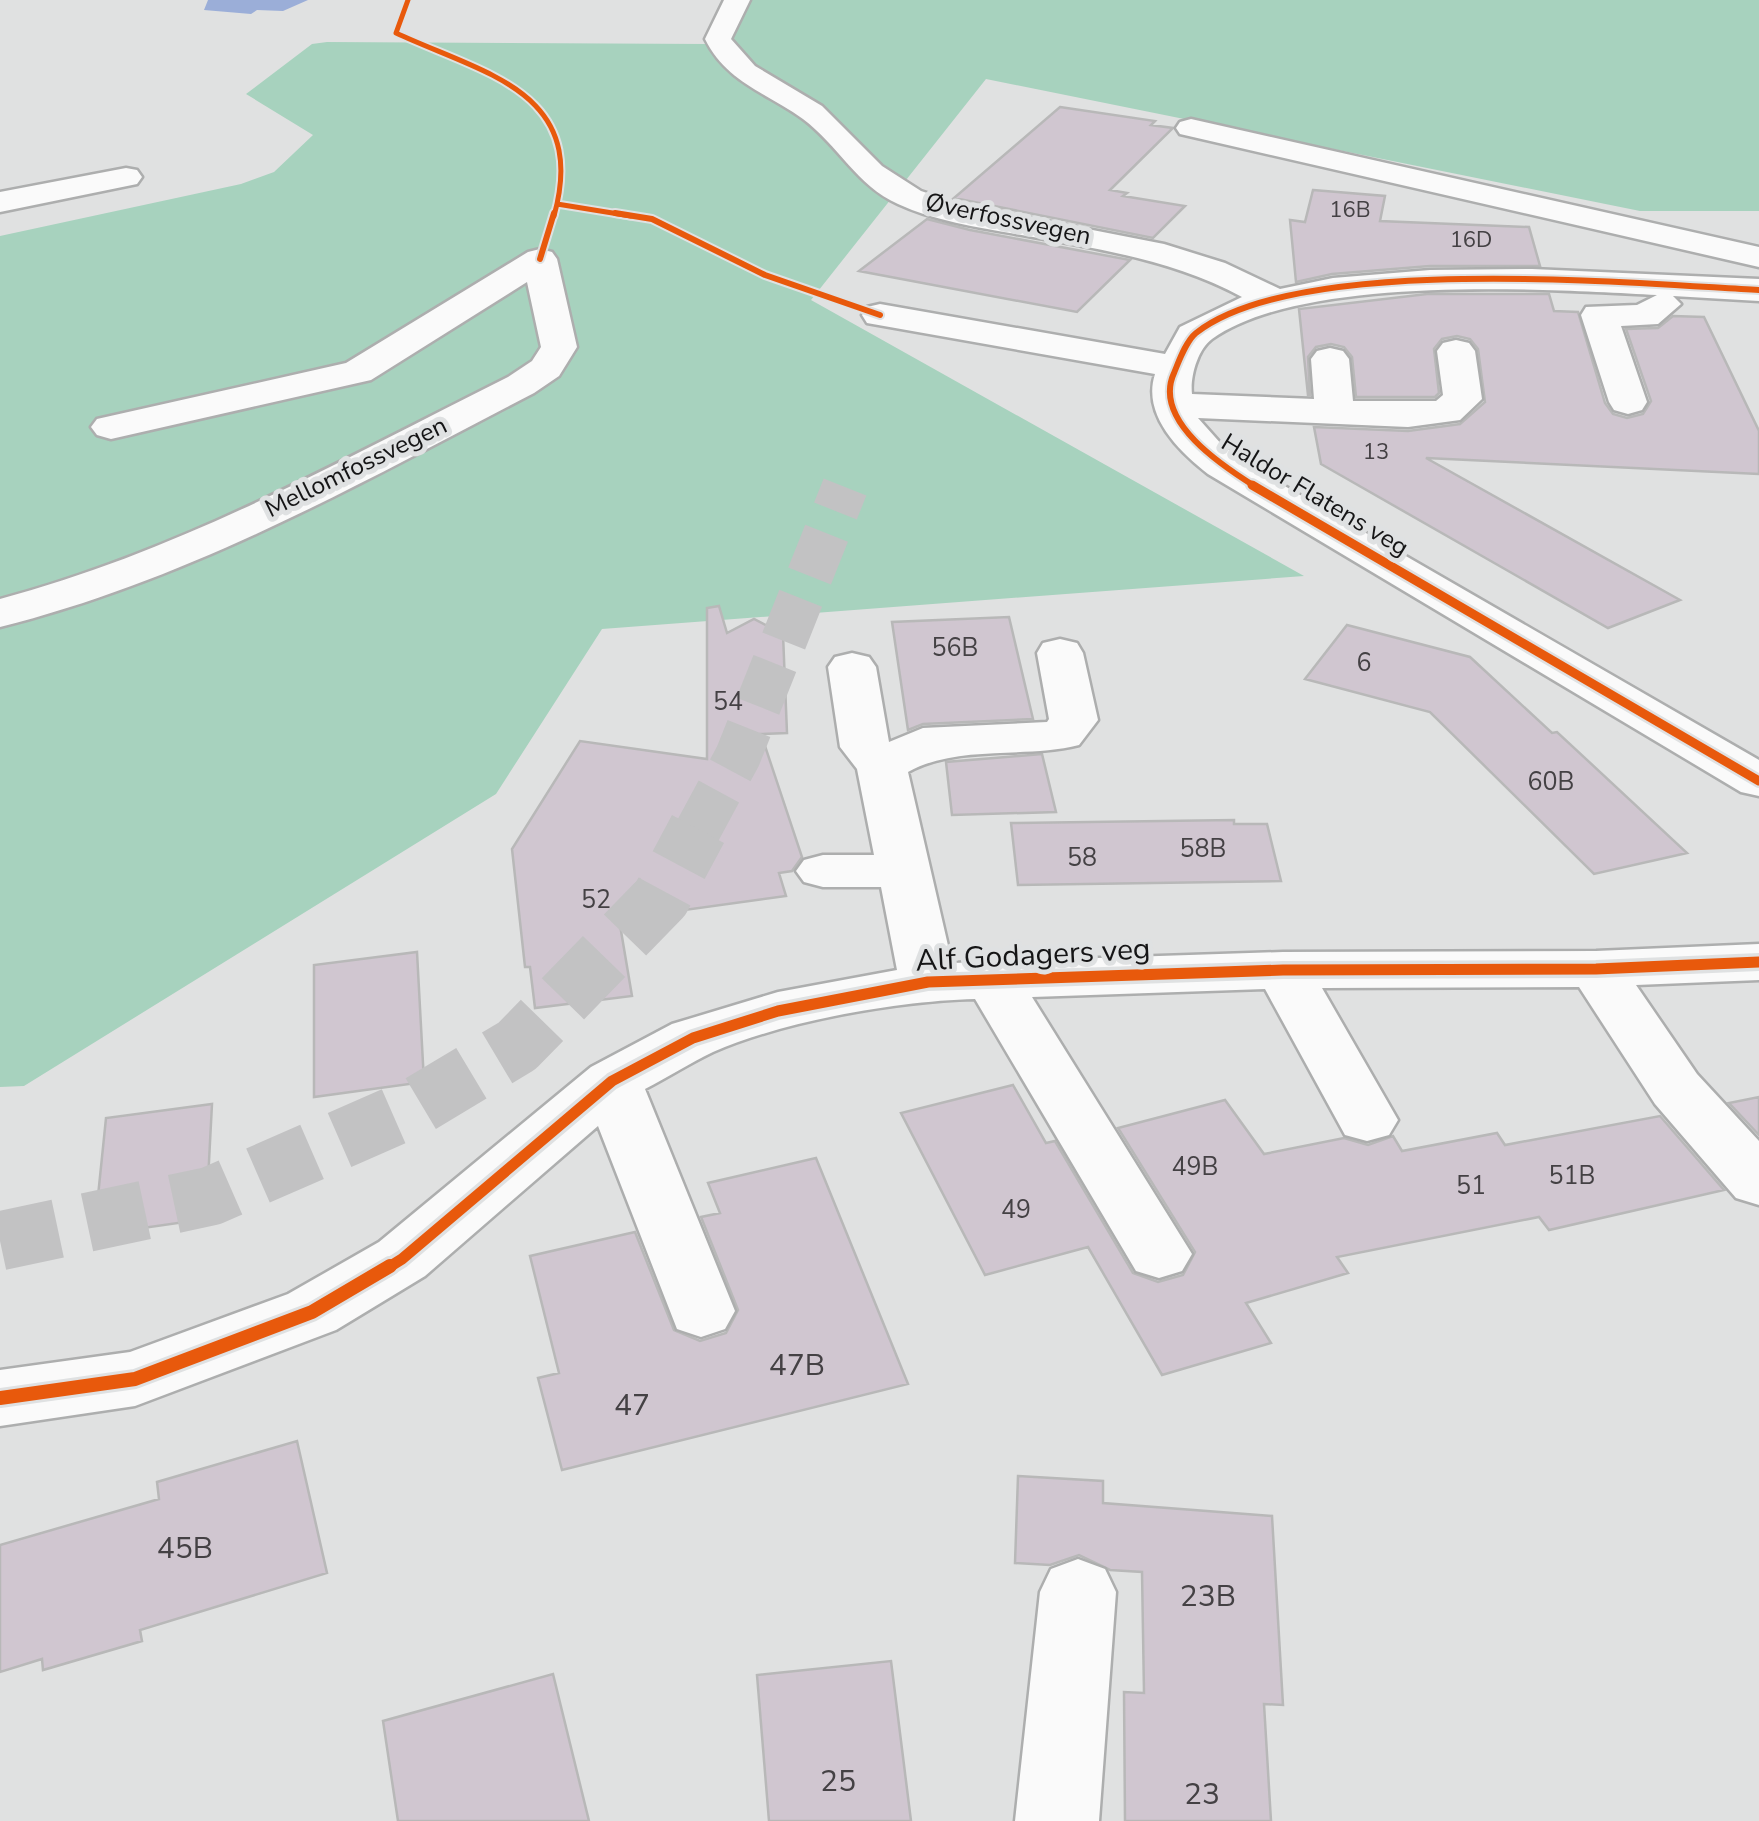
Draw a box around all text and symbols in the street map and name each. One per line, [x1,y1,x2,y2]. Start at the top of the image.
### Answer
street label: Øverfossvegen [922,185,1094,253]
house number: 16B [1329,195,1371,225]
house number: 16D [1450,225,1492,255]
street label: Mellomfossvegen [259,408,453,526]
street label: Haldor Flatens veg [1215,426,1415,564]
house number: 13 [1363,437,1389,467]
house number: 56B [932,631,978,665]
house number: 6 [1356,646,1372,680]
house number: 54 [713,685,743,719]
house number: 60B [1528,765,1574,799]
house number: 58B [1180,832,1226,866]
house number: 58 [1067,841,1097,875]
house number: 52 [581,883,611,917]
street label: Alf Godagers veg [915,928,1151,982]
house number: 49B [1172,1150,1218,1184]
house number: 51B [1549,1159,1595,1193]
house number: 51 [1456,1169,1486,1203]
house number: 49 [1001,1193,1031,1227]
house number: 47B [769,1345,825,1386]
house number: 47 [614,1385,650,1426]
house number: 45B [157,1528,213,1569]
house number: 23B [1180,1576,1236,1617]
house number: 25 [820,1761,856,1802]
house number: 23 [1184,1774,1220,1815]

